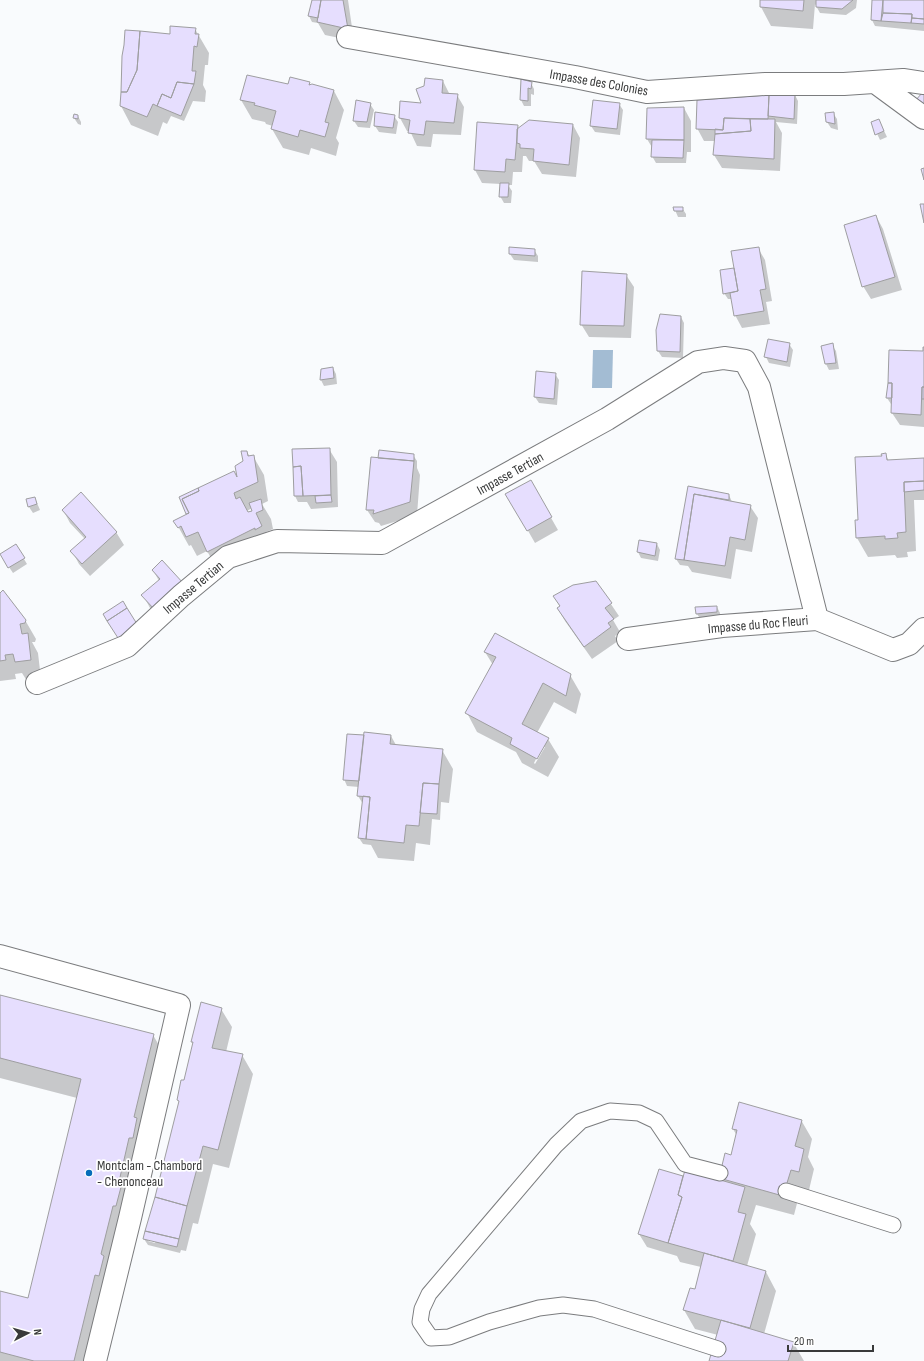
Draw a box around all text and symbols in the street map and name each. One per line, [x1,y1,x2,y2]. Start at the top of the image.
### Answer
street label: Impasse des Colonies [548,65,649,100]
street label: Impasse Tertian [474,448,547,499]
street label: Impasse Tertian [160,557,227,618]
street label: Impasse du Roc Fleuri [707,612,809,637]
place label: Montclam - Chambord - Chenonceau [97,1157,202,1190]
marker: Montclam - Chambord - Chenonceau [84,1168,94,1178]
north arrow [8,1313,48,1353]
scale bar [788,1327,873,1353]
text: N [31,1328,44,1336]
text: 20 m [794,1334,814,1349]

